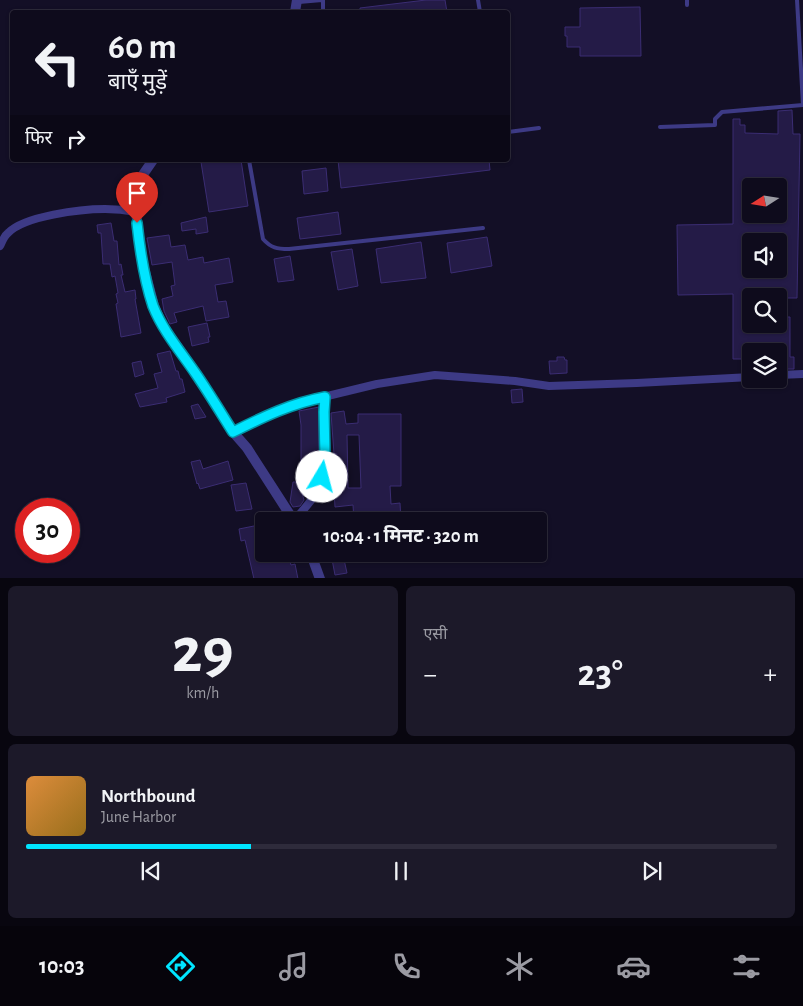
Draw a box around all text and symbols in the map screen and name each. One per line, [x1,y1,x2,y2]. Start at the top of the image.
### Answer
icon: left [25,30,90,95]
text: 60 m [108,30,177,65]
text: बाएँ मुड़ें [108,71,167,93]
icon: right [62,125,90,153]
text: फिर [25,129,52,148]
pin [116,172,158,223]
north arrow [742,178,788,222]
map controls [742,178,787,388]
icon: arrive [123,179,151,207]
button: sound [742,233,787,278]
button: search [742,288,787,333]
button: layers [742,343,787,388]
position arrow [295,450,347,502]
speed limit sign: 30 [15,498,80,563]
text: 10:04 · 1 मिनट · 320 m [323,527,479,546]
text: 29 [172,619,234,684]
text: एसी [424,626,447,642]
text: 23° [578,655,623,693]
text: − [424,661,437,689]
text: + [764,661,777,689]
text: km/h [186,685,219,701]
text: Northbound [101,787,196,806]
text: June Harbor [101,809,176,825]
icon: previous [137,857,165,885]
icon: pause [387,857,415,885]
icon: next [638,857,666,885]
icon: directions [163,949,198,984]
icon: music [276,949,311,984]
icon: phone [389,949,424,984]
icon: climate [502,949,537,984]
icon: car [616,949,651,984]
icon: filters [729,949,764,984]
text: 10:03 [39,955,84,977]

